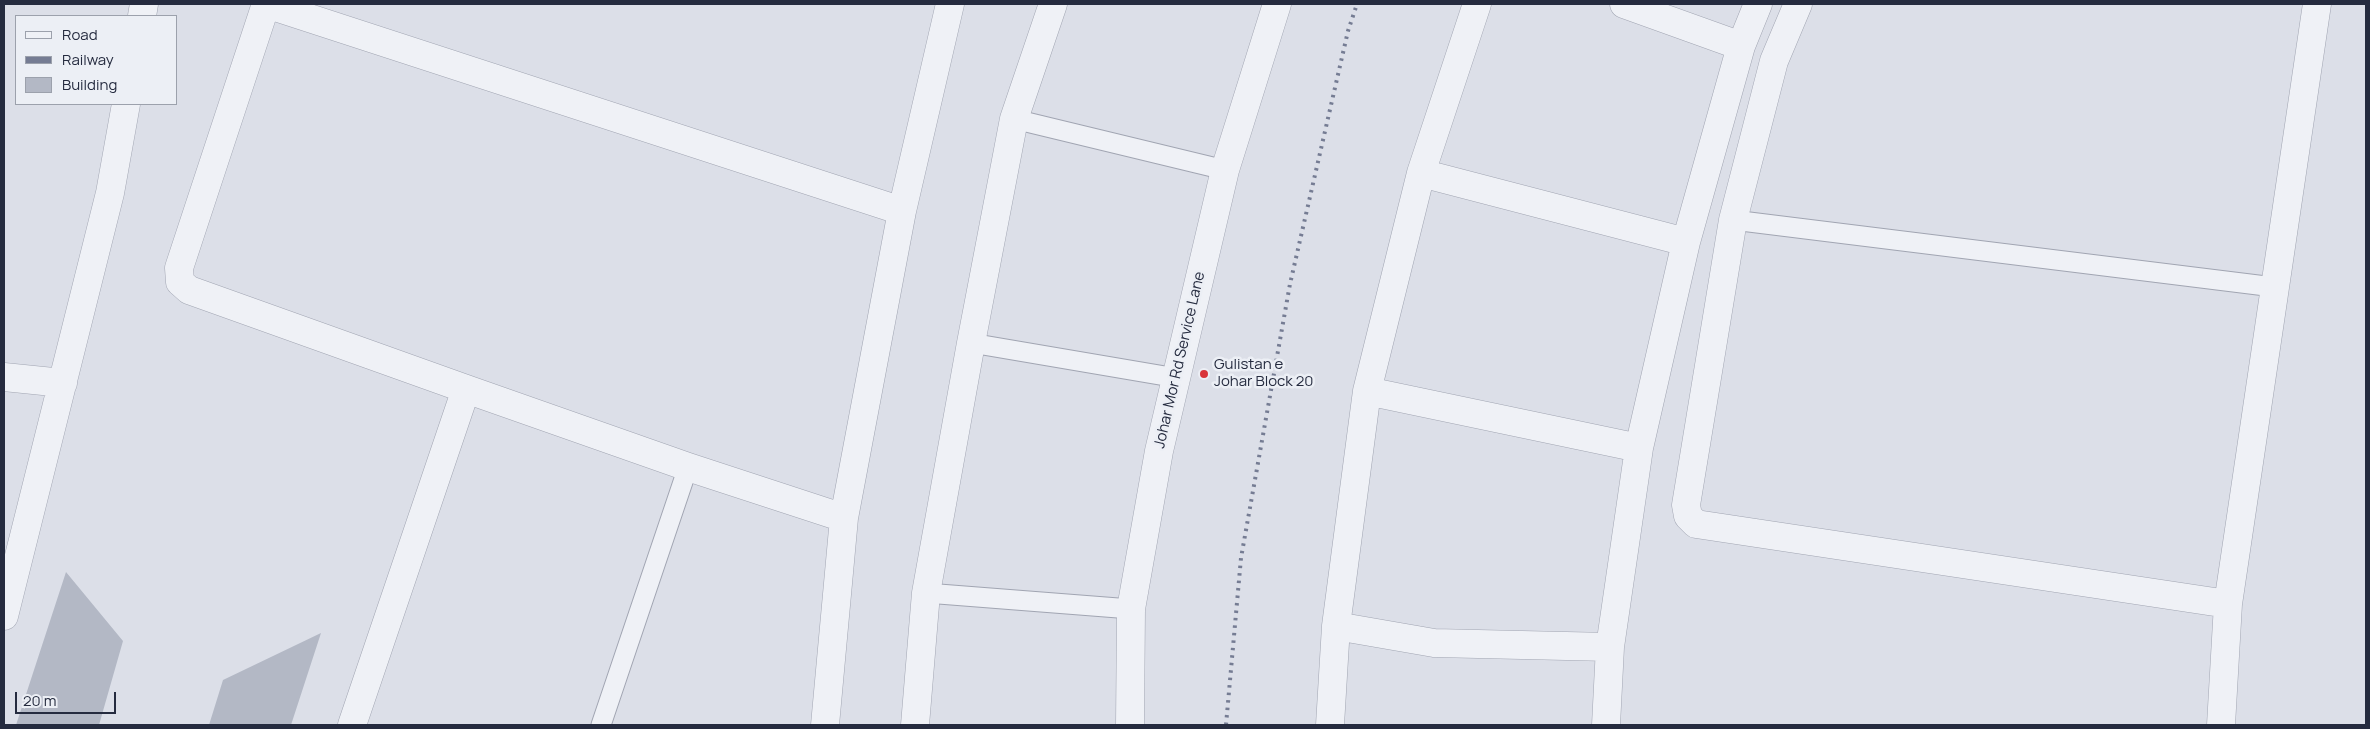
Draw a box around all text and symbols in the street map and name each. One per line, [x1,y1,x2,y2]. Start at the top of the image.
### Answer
legend [15,15,178,105]
text: Road [62,24,98,45]
text: Railway [62,49,114,70]
text: Building [62,74,117,95]
street label: Johar Mor Rd Service Lane [1151,270,1209,450]
place label: Gulistan e Johar Block 20 [1214,356,1313,391]
marker: Gulistan e Johar Block 20 [1198,368,1210,380]
scale bar [18,682,119,714]
text: 20 m [23,690,56,711]

